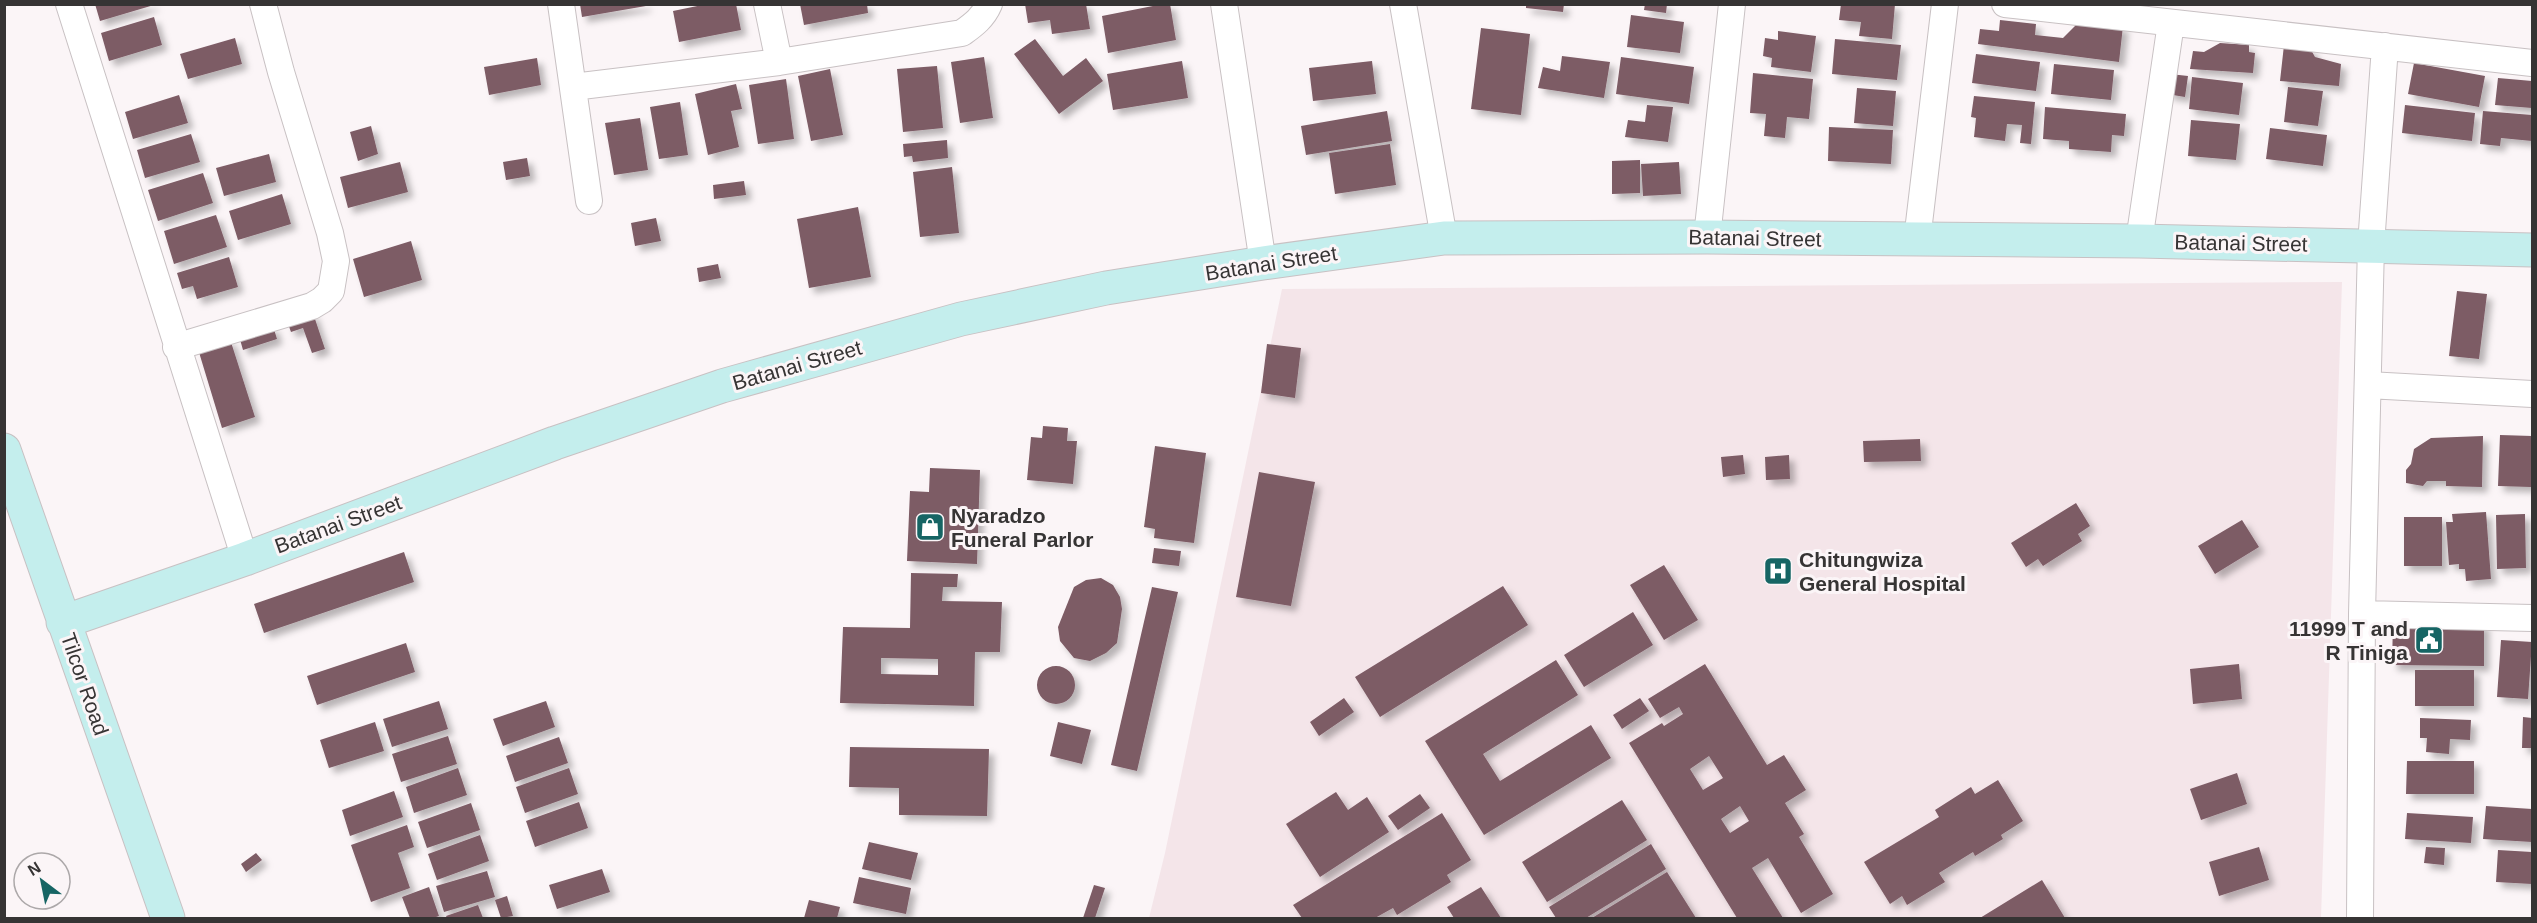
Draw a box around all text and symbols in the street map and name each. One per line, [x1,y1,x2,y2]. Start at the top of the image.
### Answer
street label: Batanai Street [1688,225,1822,251]
street label: Batanai Street [2174,230,2308,256]
street label: Batanai Street [1203,241,1339,285]
street label: Batanai Street [730,336,864,394]
street label: Batanai Street [272,490,405,558]
place label: Nyaradzo Funeral Parlor [951,504,1093,551]
shop icon: Nyaradzo Funeral Parlor [914,511,946,543]
place label: Chitungwiza General Hospital [1799,548,1966,595]
hospital icon: Chitungwiza General Hospital [1762,555,1794,587]
place label: 11999 T and R Tiniga [2289,617,2408,664]
public building icon: 11999 T and R Tiniga [2413,624,2445,656]
street label: Tilcor Road [57,630,113,738]
north arrow [12,851,72,911]
text: N [25,858,44,879]

